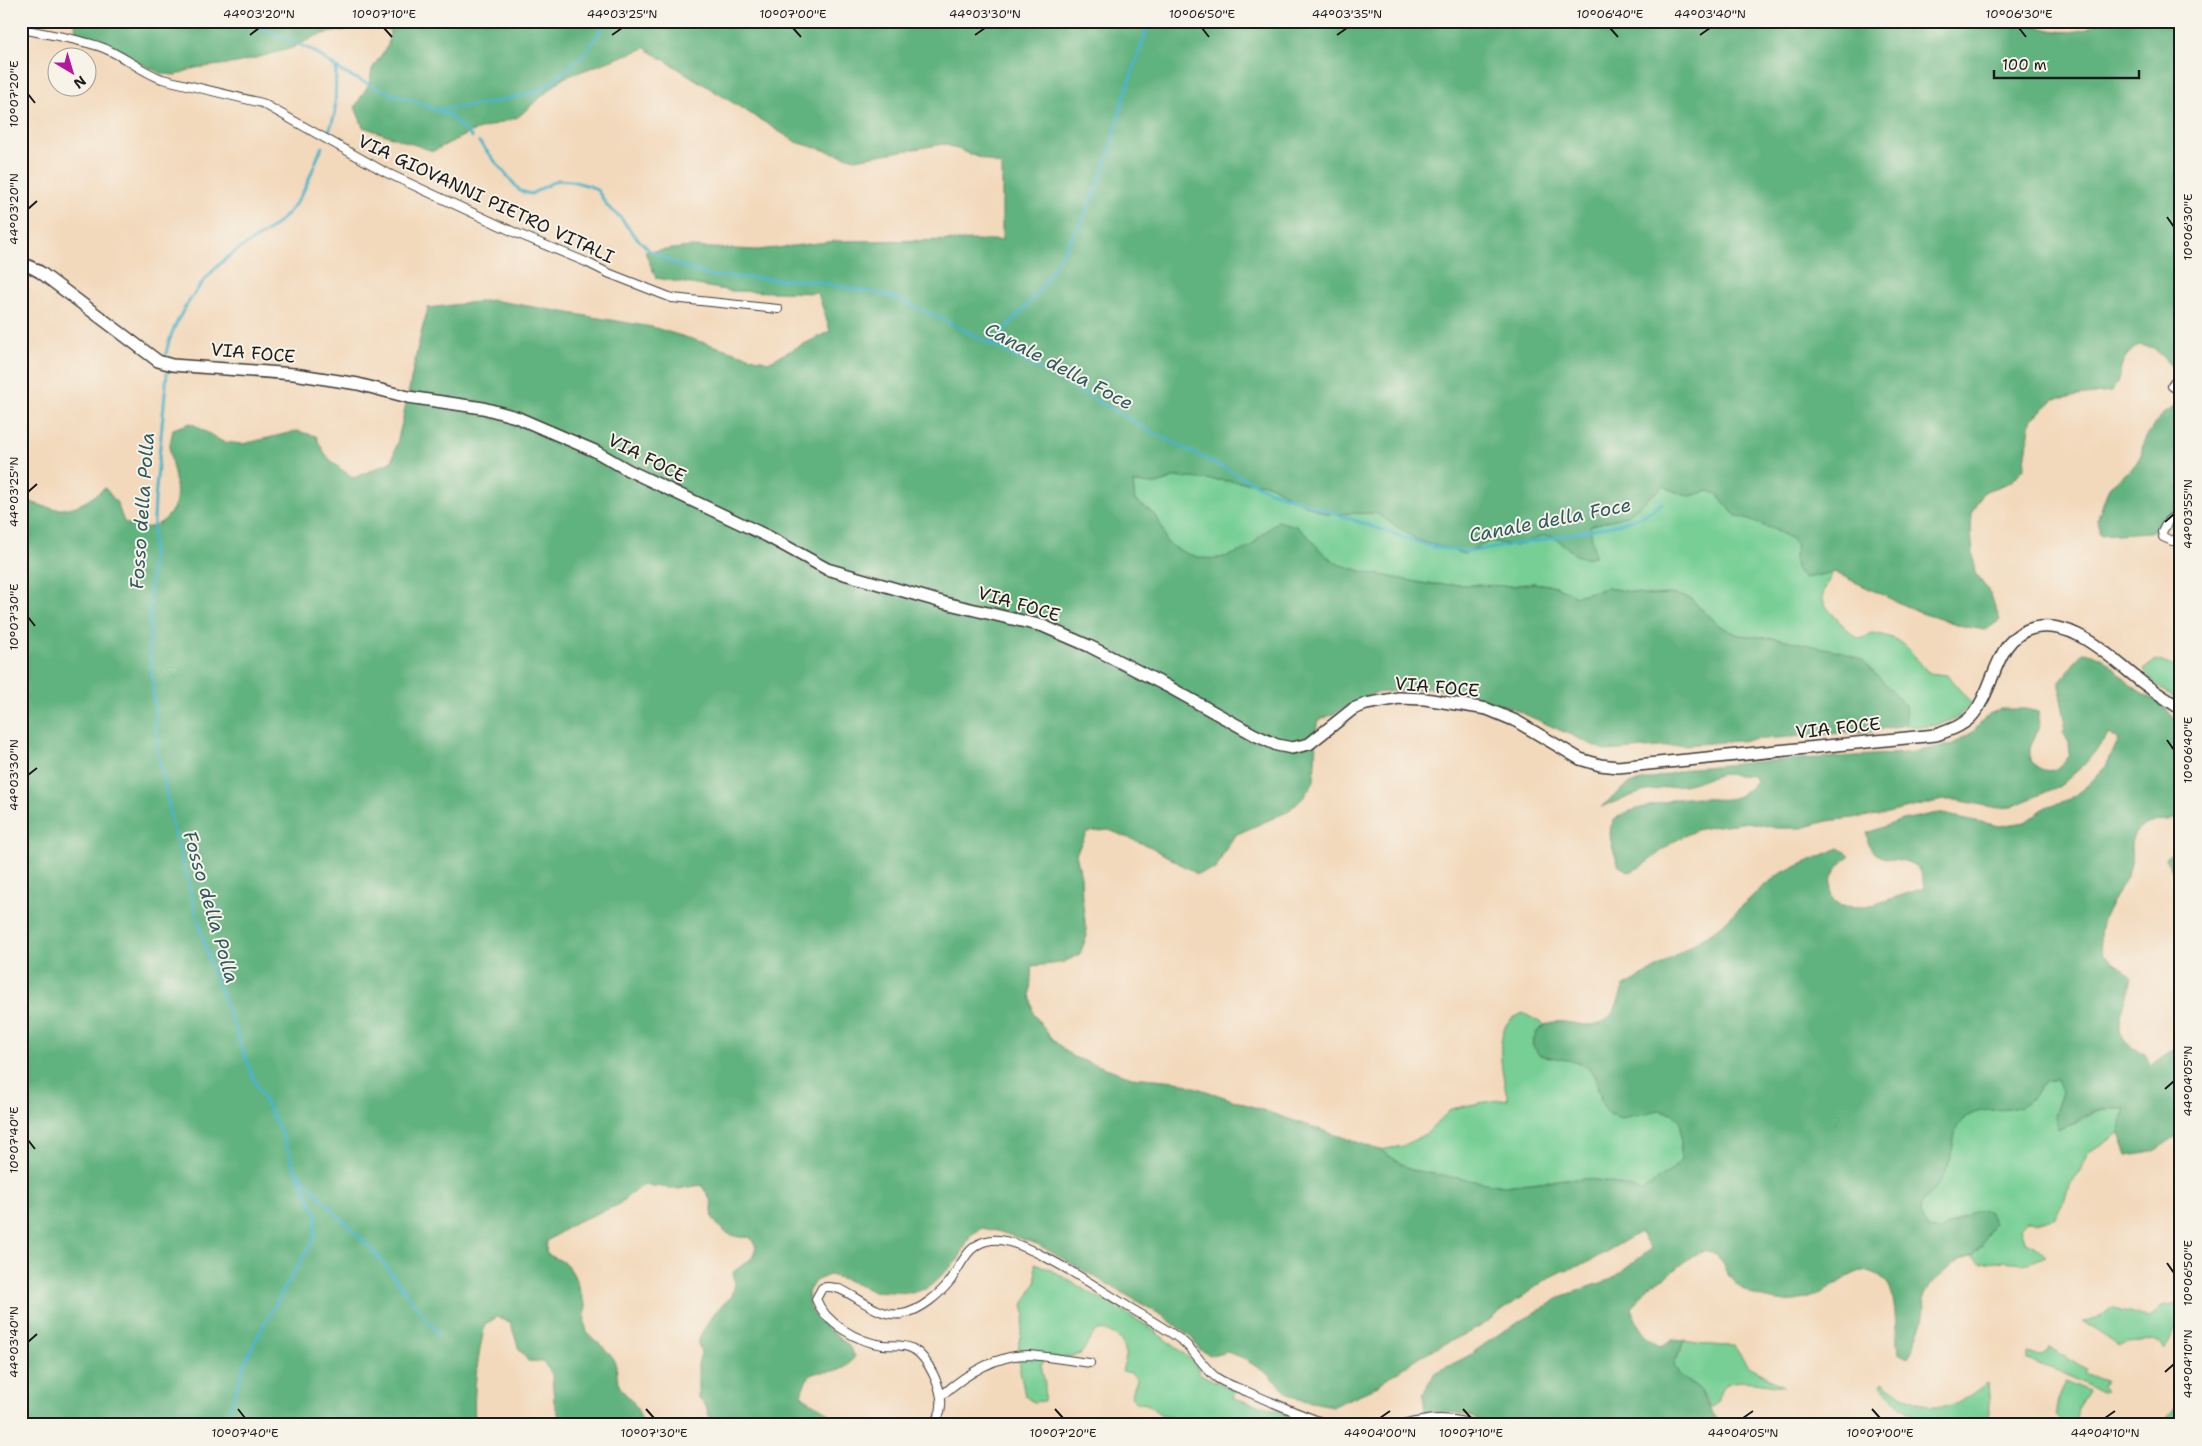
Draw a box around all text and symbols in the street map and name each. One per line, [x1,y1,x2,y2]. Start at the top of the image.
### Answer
text: 44°03'20"N [223,6,295,22]
text: 10°07'10"E [352,6,416,22]
text: 44°03'25"N [587,6,657,22]
text: 10°07'00"E [759,6,827,22]
text: 44°03'30"N [949,6,1021,22]
text: 10°06'50"E [1169,6,1235,22]
text: 44°03'35"N [1312,6,1382,22]
text: 10°06'40"E [1577,6,1643,22]
text: 44°03'40"N [1674,6,1746,22]
text: 10°06'30"E [1986,6,2052,22]
north arrow [48,48,98,98]
scale bar [1994,48,2140,80]
text: 100 m [2002,55,2047,75]
text: 10°07'20"E [6,61,22,127]
text: N [70,72,90,93]
street label: VIA GIOVANNI PIETRO VITALI [354,129,618,269]
text: 44°03'20"N [6,173,22,245]
text: 10°06'30"E [2180,194,2196,260]
water label: Canale della Foce [981,316,1137,416]
street label: VIA FOCE [210,337,296,369]
street label: VIA FOCE [604,428,690,488]
water label: Fosso della Polla [124,432,160,590]
text: 44°03'25"N [6,457,22,527]
text: 44°03'55"N [2180,479,2196,549]
water label: Canale della Foce [1467,492,1633,548]
street label: VIA FOCE [975,581,1063,627]
text: 10°07'30"E [6,583,22,651]
street label: VIA FOCE [1394,671,1480,703]
street label: VIA FOCE [1794,712,1882,744]
text: 10°06'40"E [2180,717,2196,783]
text: 44°03'30"N [6,739,22,811]
water label: Fosso della Polla [177,828,245,986]
text: 44°04'05"N [2180,1045,2196,1117]
text: 10°07'40"E [6,1107,22,1174]
text: 10°06'50"E [2180,1240,2196,1306]
text: 44°03'40"N [6,1306,22,1378]
text: 44°04'10"N [2180,1329,2196,1399]
text: 10°07'40"E [212,1425,279,1441]
text: 10°07'30"E [620,1425,688,1441]
text: 10°07'20"E [1030,1425,1096,1441]
text: 44°04'00"N [1344,1425,1416,1441]
text: 10°07'10"E [1439,1425,1503,1441]
text: 44°04'05"N [1707,1425,1779,1441]
text: 10°07'00"E [1846,1425,1914,1441]
text: 44°04'10"N [2070,1425,2140,1441]

